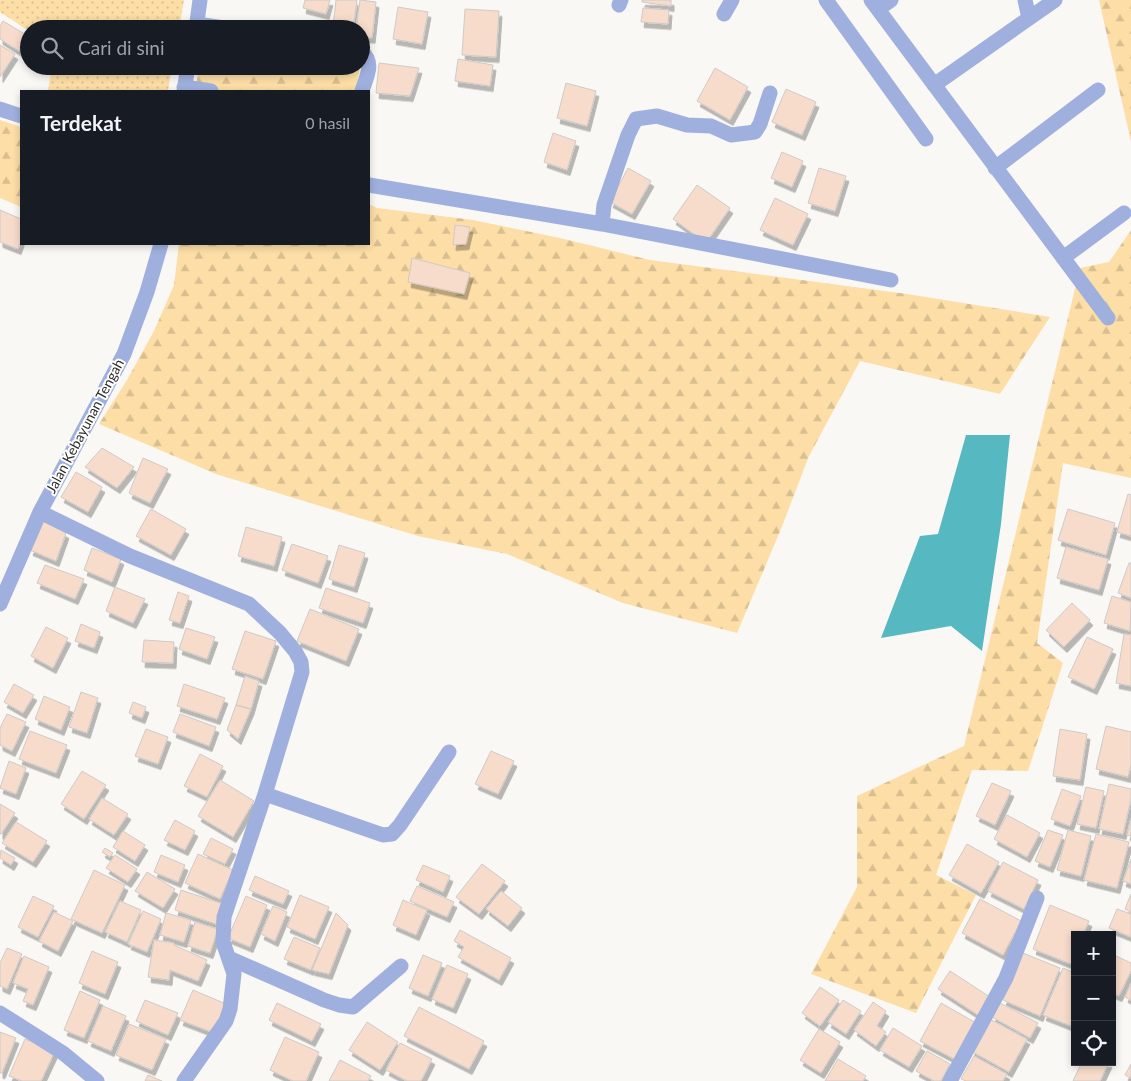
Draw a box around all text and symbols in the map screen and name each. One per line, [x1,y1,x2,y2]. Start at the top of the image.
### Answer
search box [20,20,370,75]
icon: search [38,34,66,62]
text: Cari di sini [78,36,165,59]
text: Terdekat [40,110,122,135]
text: 0 hasil [305,113,350,132]
street label: Jalan Kebayunan Tengah [42,356,127,496]
map controls [1071,931,1116,1066]
button: + [1071,931,1116,976]
button: − [1071,976,1116,1021]
button: locate [1071,1021,1116,1066]

